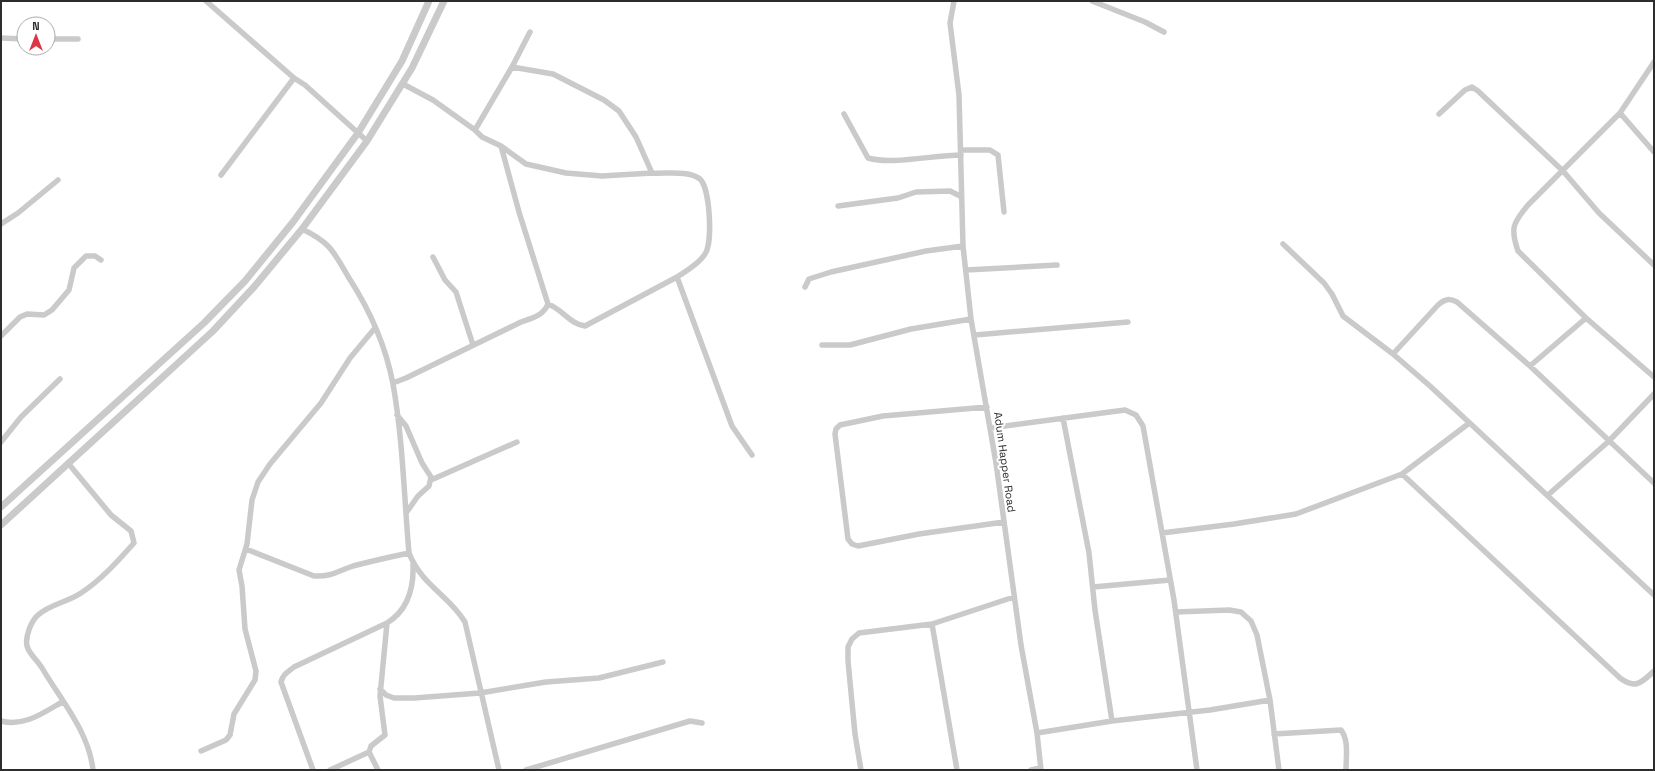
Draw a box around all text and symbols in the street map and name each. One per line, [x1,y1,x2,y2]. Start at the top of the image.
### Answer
north arrow [16,16,56,56]
text: N [32,19,40,33]
street label: Adum Happer Road [991,411,1019,513]

